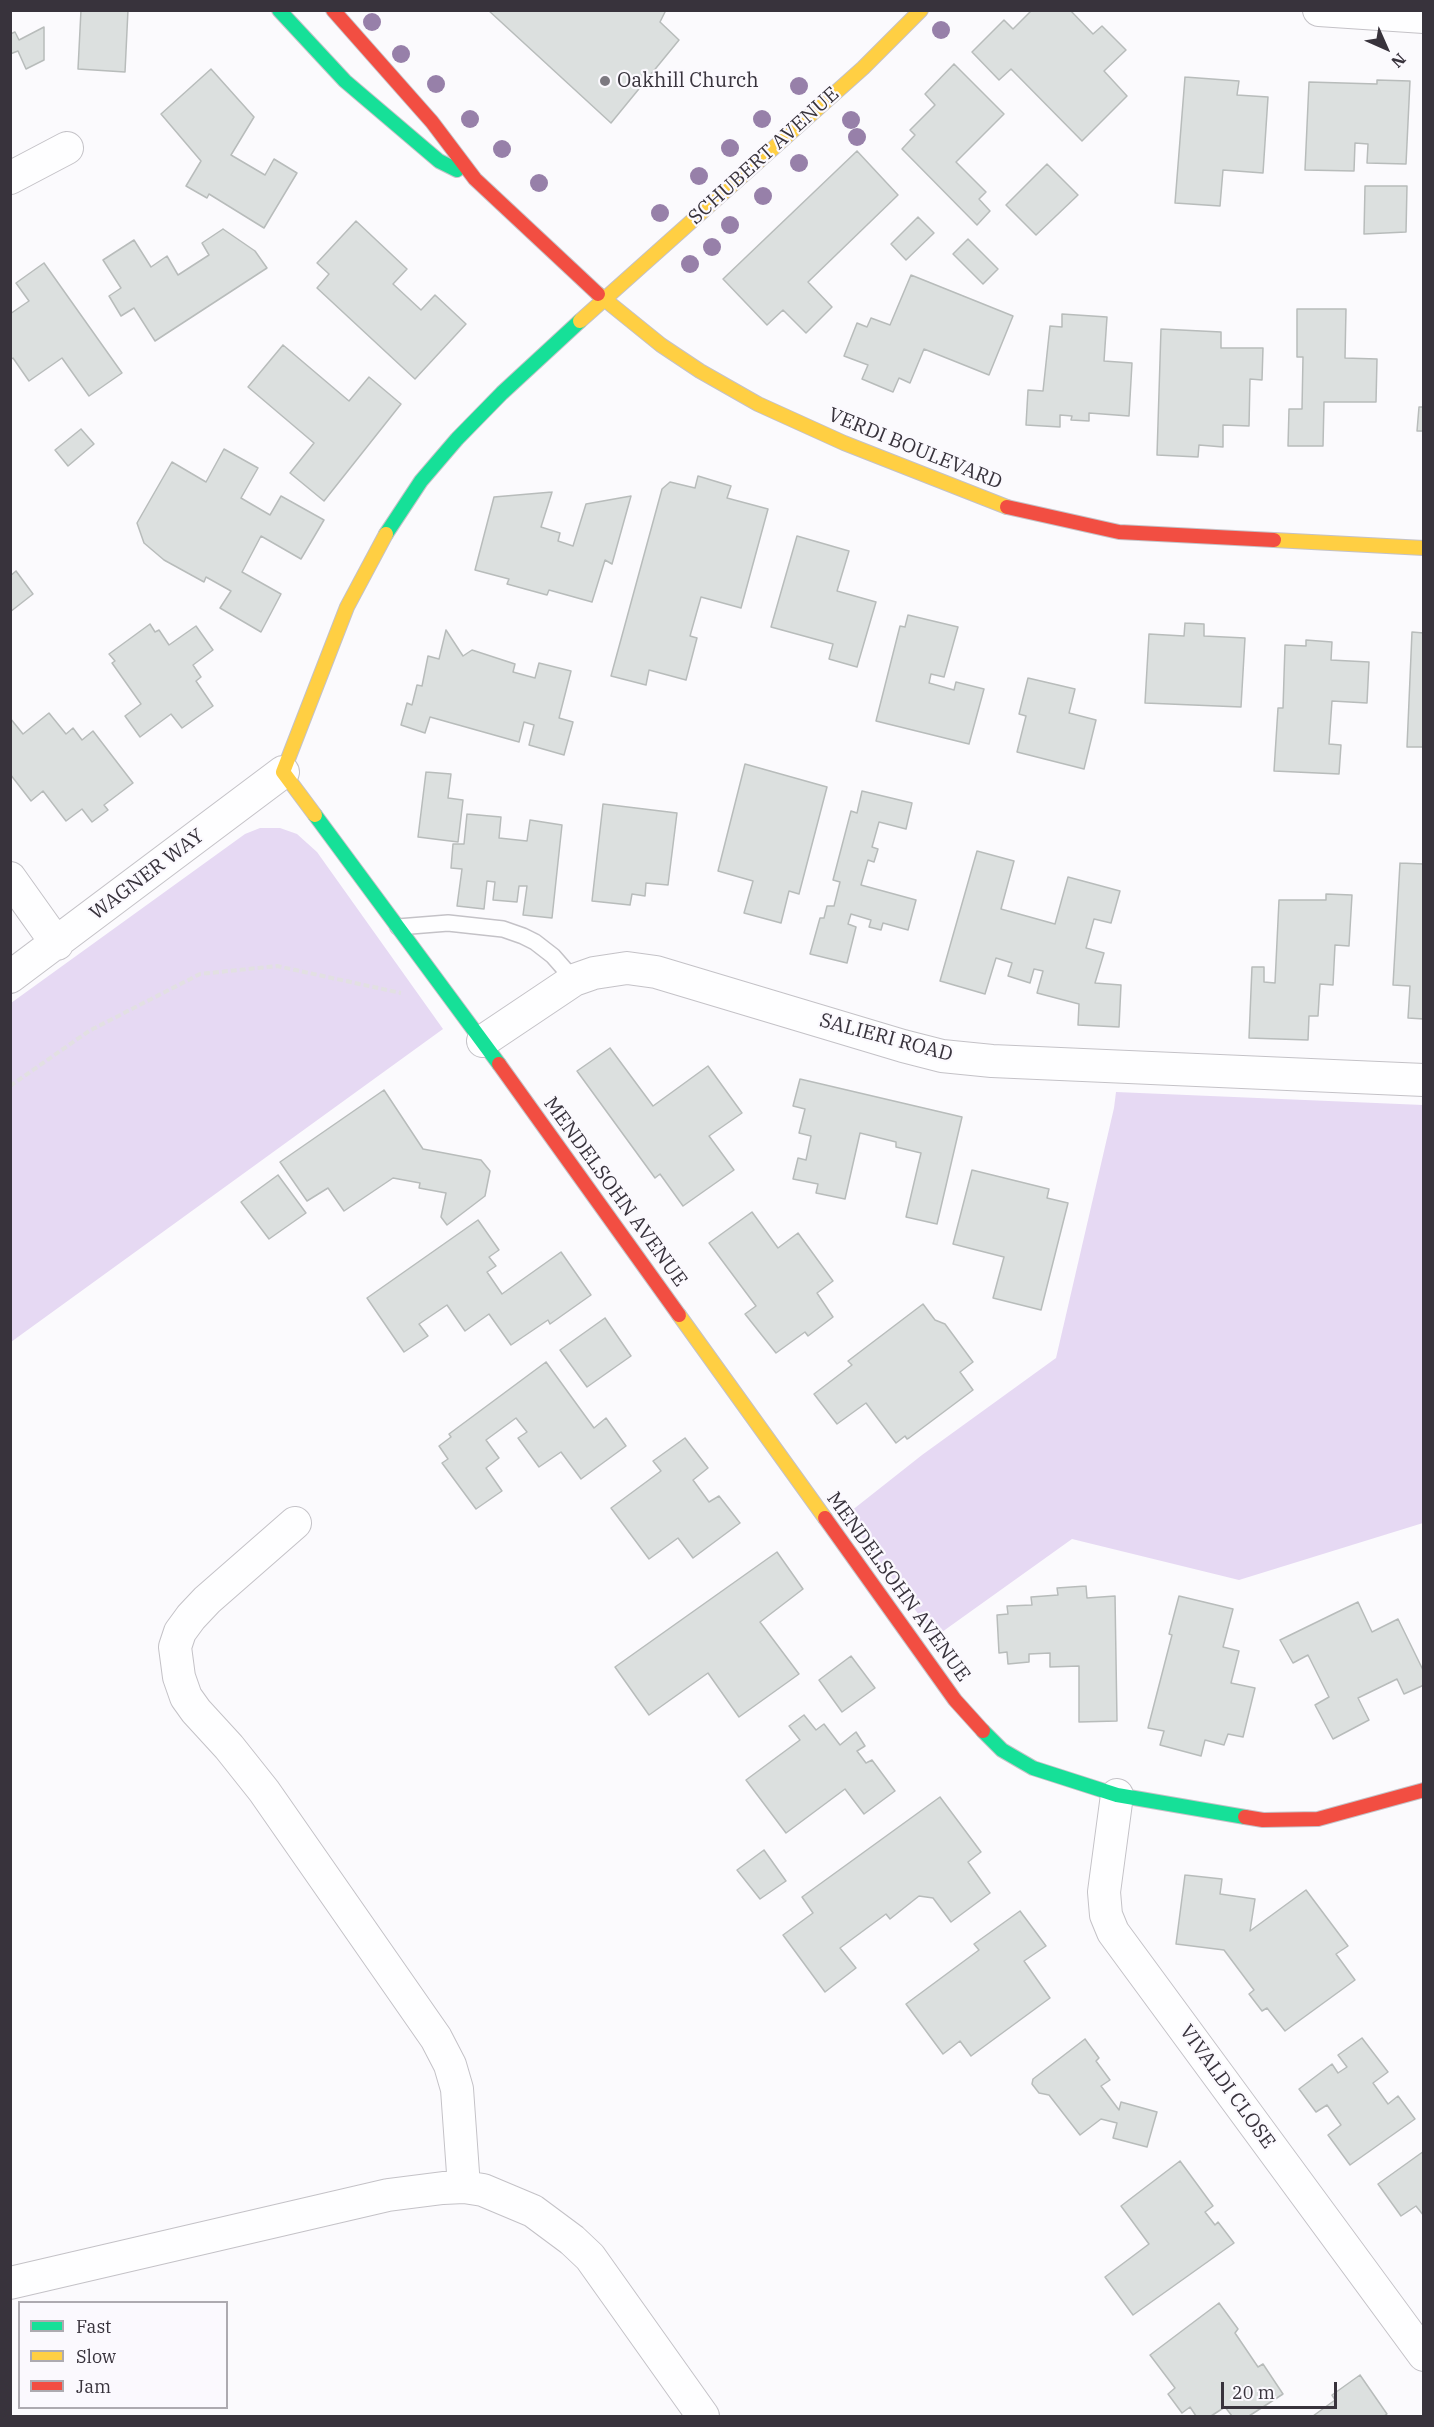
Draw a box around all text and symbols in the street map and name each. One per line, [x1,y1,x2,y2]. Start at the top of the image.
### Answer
north arrow [1356,18,1416,78]
text: N [1387,49,1410,72]
place label: Oakhill Church [617,69,759,93]
marker: Oakhill Church [598,74,612,88]
street label: SCHUBERT AVENUE [684,82,844,230]
street label: VERDI BOULEVARD [824,403,1006,495]
street label: WAGNER WAY [85,824,209,926]
street label: SALIERI ROAD [817,1009,955,1067]
street label: MENDELSOHN AVENUE [538,1092,692,1292]
street label: MENDELSOHN AVENUE [821,1487,975,1687]
street label: VIVALDI CLOSE [1174,2020,1280,2154]
legend [18,2301,228,2409]
text: Fast [76,2315,111,2338]
text: Slow [76,2345,116,2368]
scale bar [1224,2370,1340,2408]
text: Jam [76,2375,111,2398]
text: 20 m [1232,2381,1275,2404]

